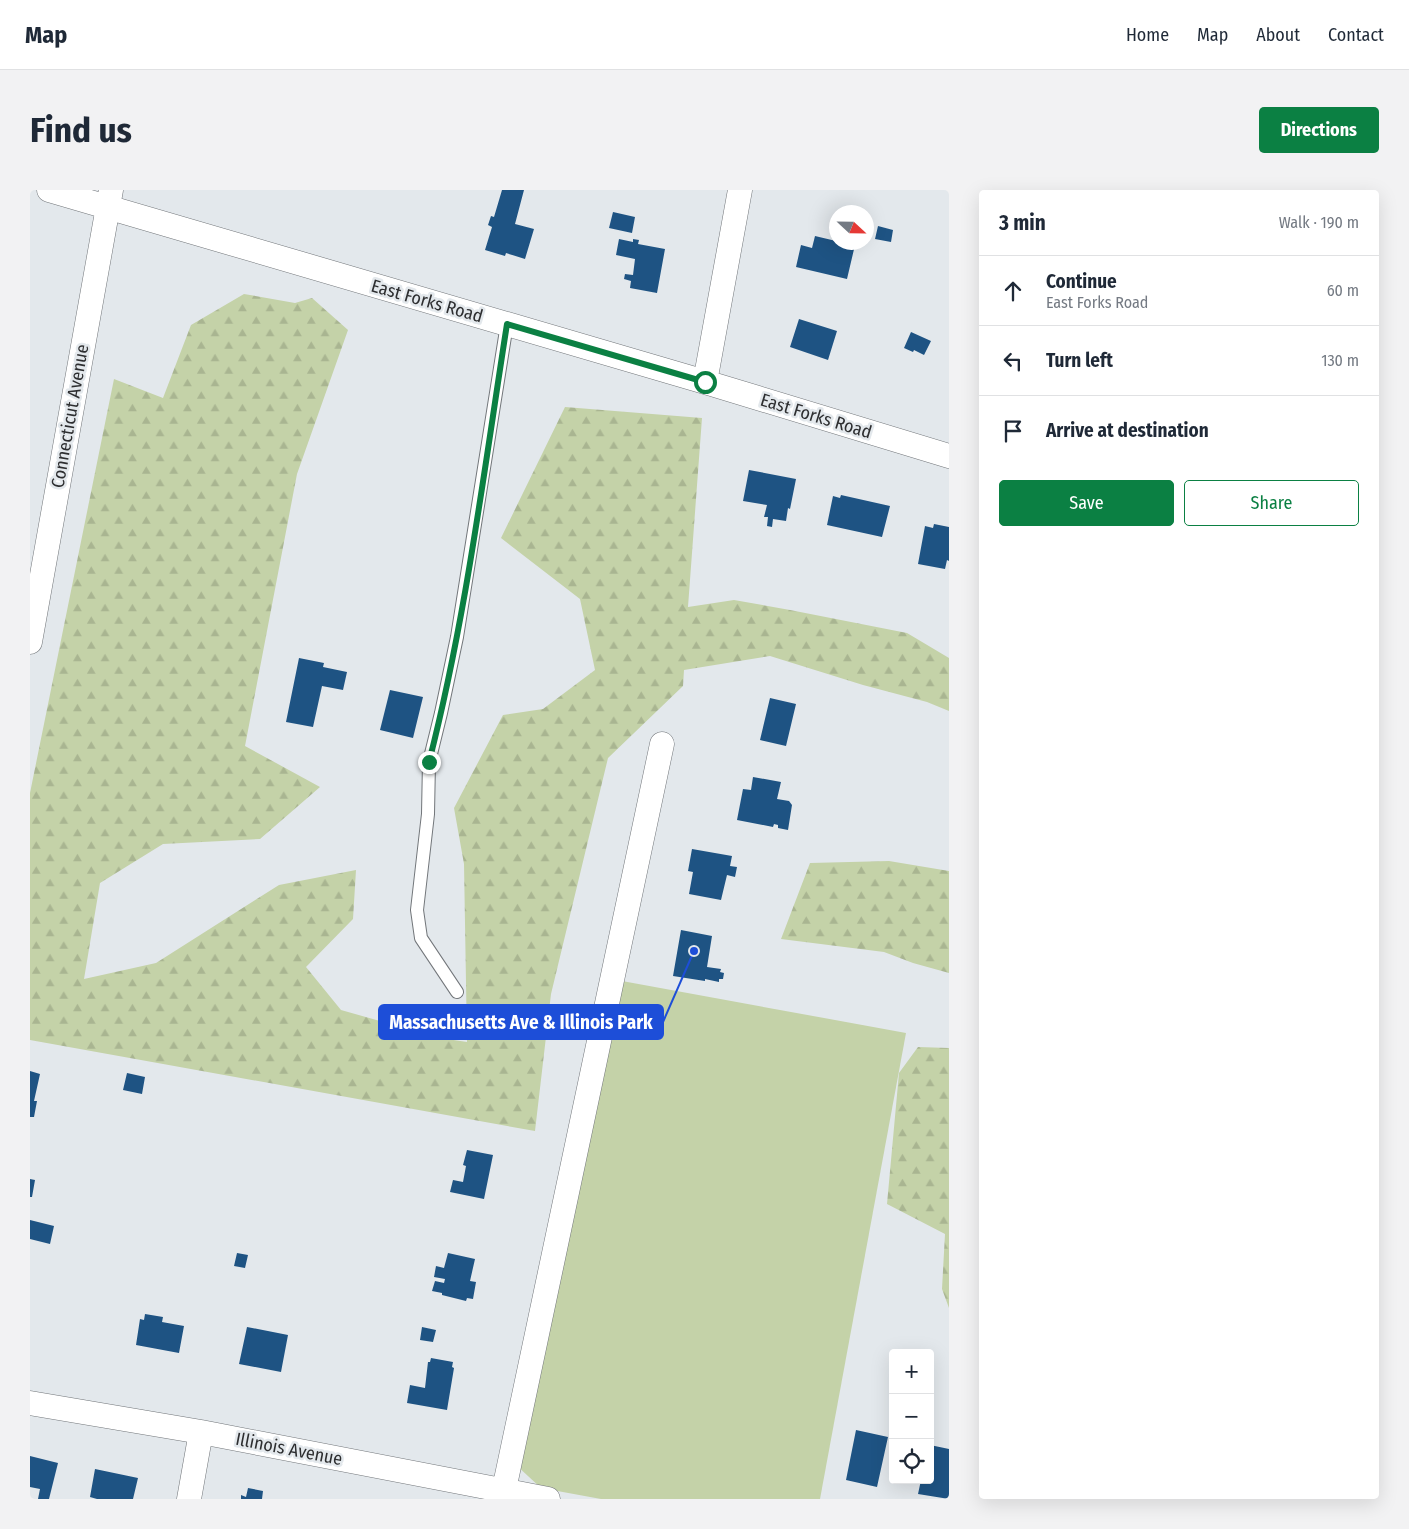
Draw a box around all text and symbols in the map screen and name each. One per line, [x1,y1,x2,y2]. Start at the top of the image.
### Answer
text: Map [25,21,67,49]
text: Home [1126,24,1169,46]
text: Map [1197,24,1228,46]
text: About [1256,24,1300,46]
text: Contact [1328,24,1384,46]
button: Directions [1259,107,1379,153]
text: Find us [30,109,132,151]
north arrow [829,205,874,250]
text: 3 min [999,210,1046,236]
text: Walk · 190 m [1279,213,1359,232]
text: Continue [1046,270,1117,293]
street label: East Forks Road [369,275,485,327]
icon: ahead [999,277,1027,305]
text: 60 m [1327,281,1359,300]
text: East Forks Road [1046,293,1148,312]
street label: Connecticut Avenue [47,342,93,490]
icon: left [999,347,1027,375]
text: Turn left [1046,349,1113,372]
text: 130 m [1321,351,1359,370]
route start [694,371,717,394]
street label: East Forks Road [758,389,874,443]
icon: arrive [999,417,1027,445]
text: Arrive at destination [1046,419,1209,442]
button: Save [999,480,1174,526]
button: Share [1184,480,1359,526]
route end [418,751,441,774]
callout: Massachusetts Ave & Illinois Park [379,1005,663,1039]
text: Massachusetts Ave & Illinois Park [389,1011,653,1034]
map controls [889,1349,934,1484]
button: + [889,1349,934,1394]
button: − [889,1394,934,1439]
street label: Illinois Avenue [234,1428,344,1470]
button: locate [889,1439,934,1484]

